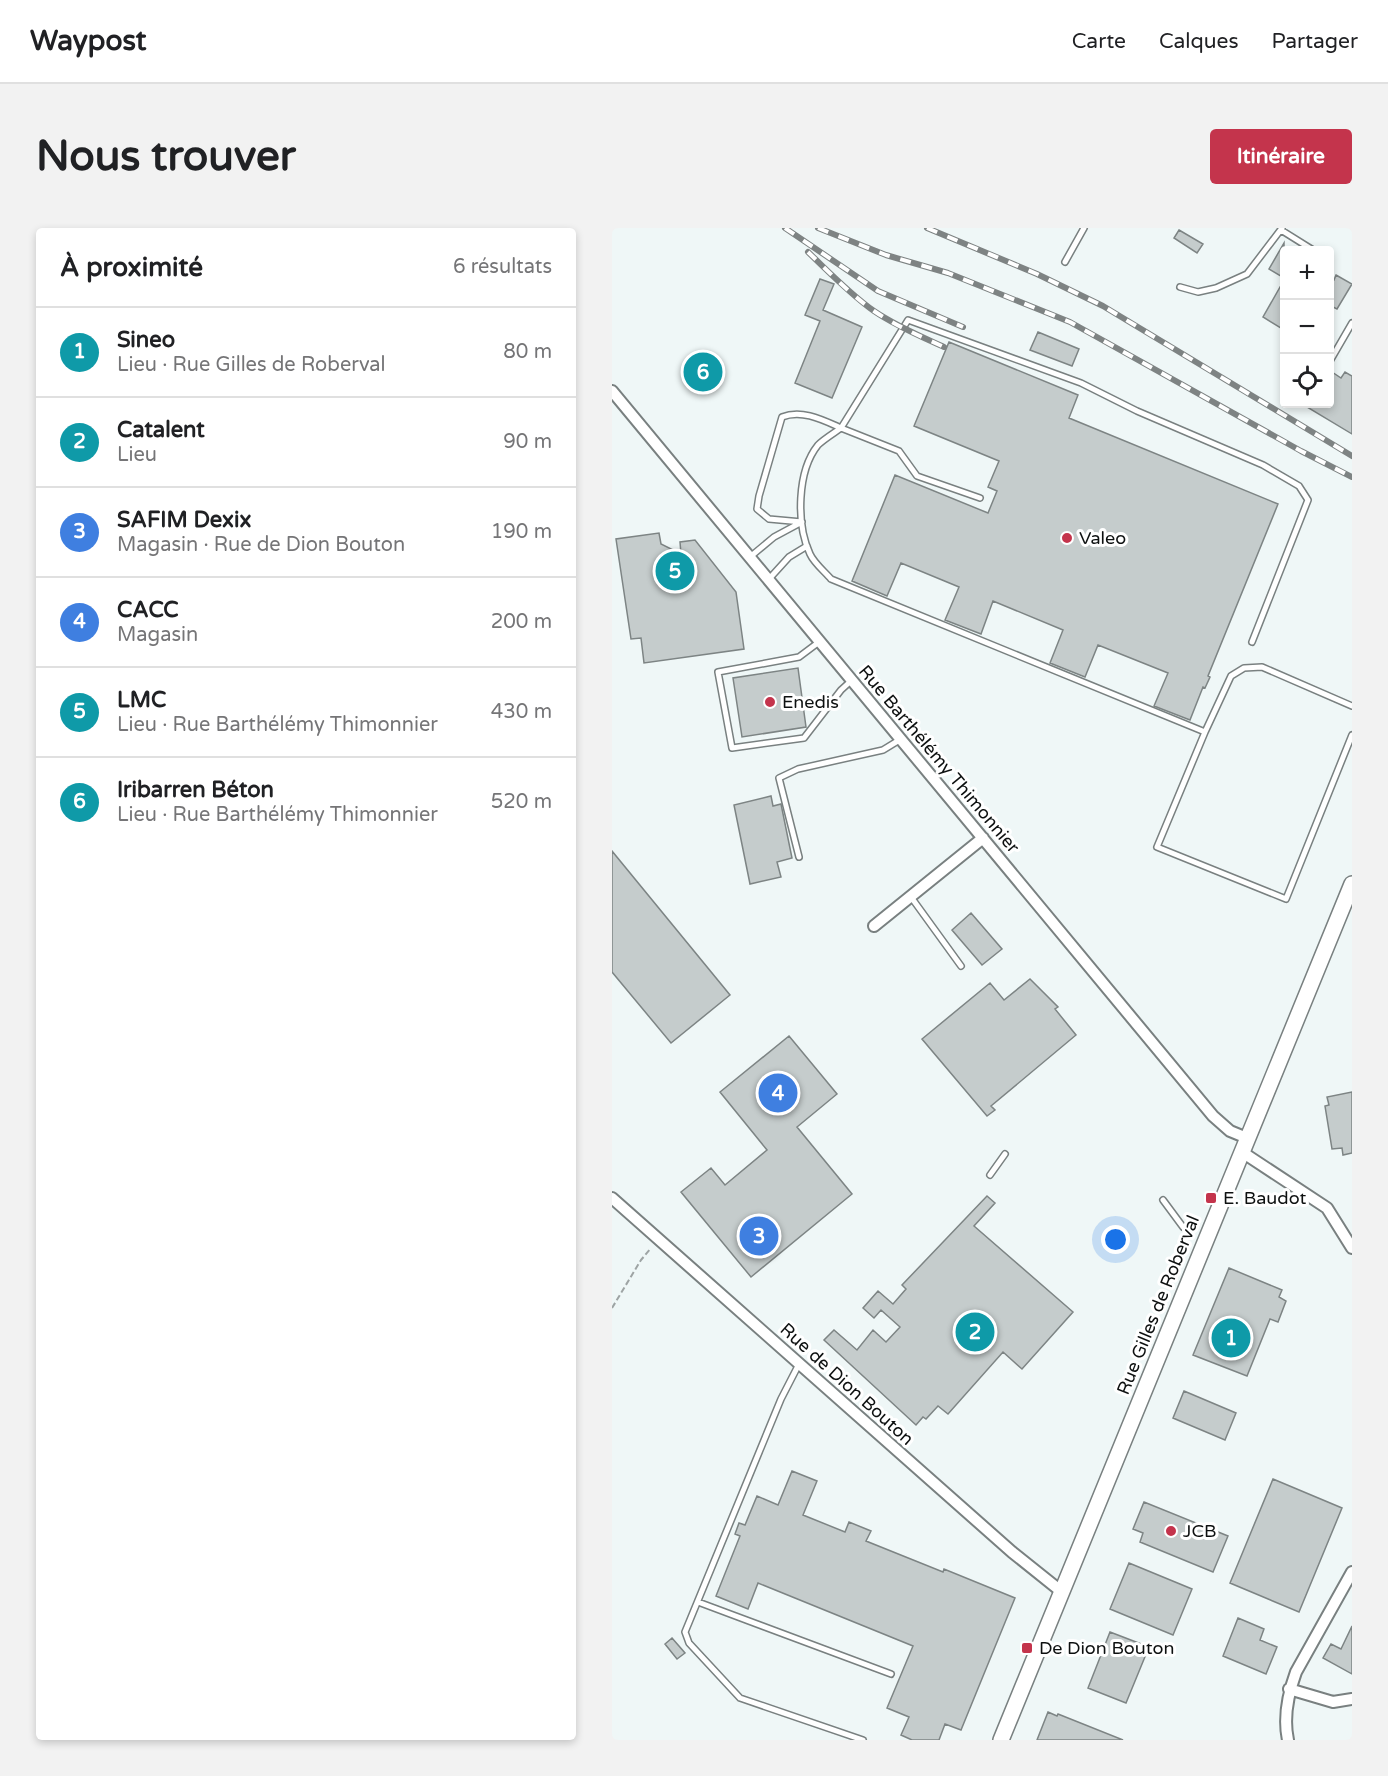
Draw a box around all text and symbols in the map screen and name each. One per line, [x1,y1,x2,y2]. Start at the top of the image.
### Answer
text: Waypost [30,24,146,58]
text: Carte [1072,29,1126,54]
text: Calques [1159,29,1239,54]
text: Partager [1272,29,1358,54]
button: Itinéraire [1210,129,1352,184]
text: Nous trouver [36,131,296,182]
map controls [1280,246,1334,408]
button: + [1280,246,1334,300]
text: À proximité [60,252,203,283]
text: 6 résultats [453,255,552,279]
button: − [1280,300,1334,354]
text: Sineo [117,327,175,353]
text: 1 [73,340,86,364]
text: 80 m [503,340,552,364]
pin: 6 [684,350,722,394]
text: Lieu · Rue Gilles de Roberval [117,353,386,377]
button: locate [1280,354,1334,408]
text: Catalent [117,417,205,443]
text: 2 [73,430,86,454]
text: 90 m [503,430,552,454]
text: Lieu [117,443,157,467]
text: SAFIM Dexix [117,507,251,533]
text: 3 [73,520,86,544]
text: 190 m [491,520,552,544]
place label: Valeo [1079,527,1126,549]
marker: Valeo [1060,531,1074,545]
text: Magasin · Rue de Dion Bouton [117,533,405,557]
pin: 5 [656,548,694,594]
text: CACC [117,597,179,623]
text: 4 [73,610,86,634]
text: 200 m [491,610,552,634]
text: Magasin [117,623,198,647]
street label: Rue Barthélémy Thimonnier [854,660,1024,858]
text: LMC [117,687,166,713]
place label: Enedis [782,691,839,713]
marker: Enedis [763,695,777,709]
text: 5 [73,700,86,724]
text: 430 m [491,700,552,724]
text: Lieu · Rue Barthélémy Thimonnier [117,713,438,737]
text: Iribarren Béton [117,777,274,803]
text: 6 [73,790,86,814]
text: 520 m [491,790,552,814]
text: Lieu · Rue Barthélémy Thimonnier [117,803,438,827]
pin: 4 [758,1070,798,1116]
place label: E. Baudot [1223,1187,1307,1209]
marker: E. Baudot [1204,1191,1218,1205]
street label: Rue Gilles de Roberval [1112,1212,1204,1398]
pin: 3 [740,1214,778,1258]
your location [1101,1225,1130,1254]
pin: 2 [956,1310,994,1354]
pin: 1 [1212,1316,1250,1360]
street label: Rue de Dion Bouton [776,1318,918,1450]
place label: JCB [1183,1520,1216,1542]
marker: JCB [1164,1524,1178,1538]
place label: De Dion Bouton [1039,1637,1174,1659]
marker: De Dion Bouton [1020,1641,1034,1655]

